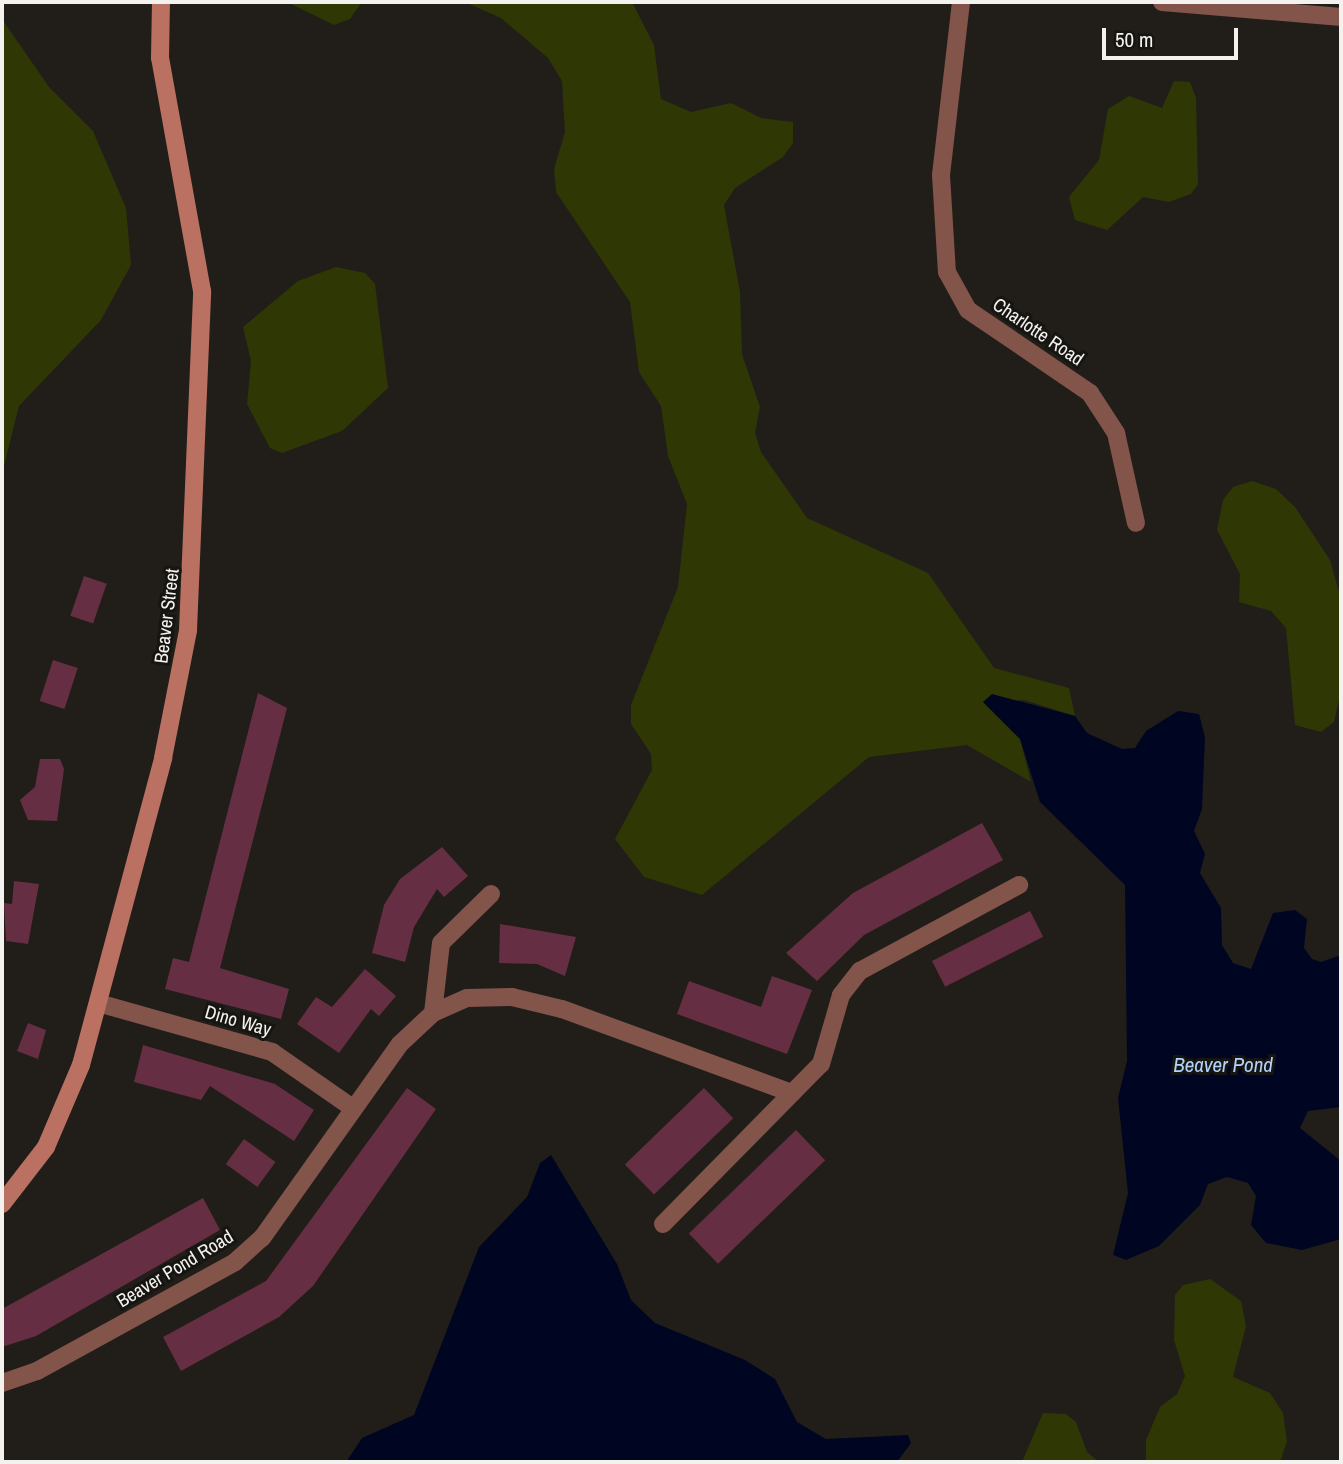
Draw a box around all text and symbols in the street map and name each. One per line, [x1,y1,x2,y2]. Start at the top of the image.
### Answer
scale bar [1105,14,1242,58]
text: 50 m [1115,25,1153,54]
street label: Charlotte Road [988,293,1088,371]
street label: Beaver Street [150,567,184,665]
street label: Dino Way [202,1001,274,1041]
water label: Beaver Pond [1173,1052,1273,1078]
street label: Beaver Pond Road [113,1225,237,1313]

